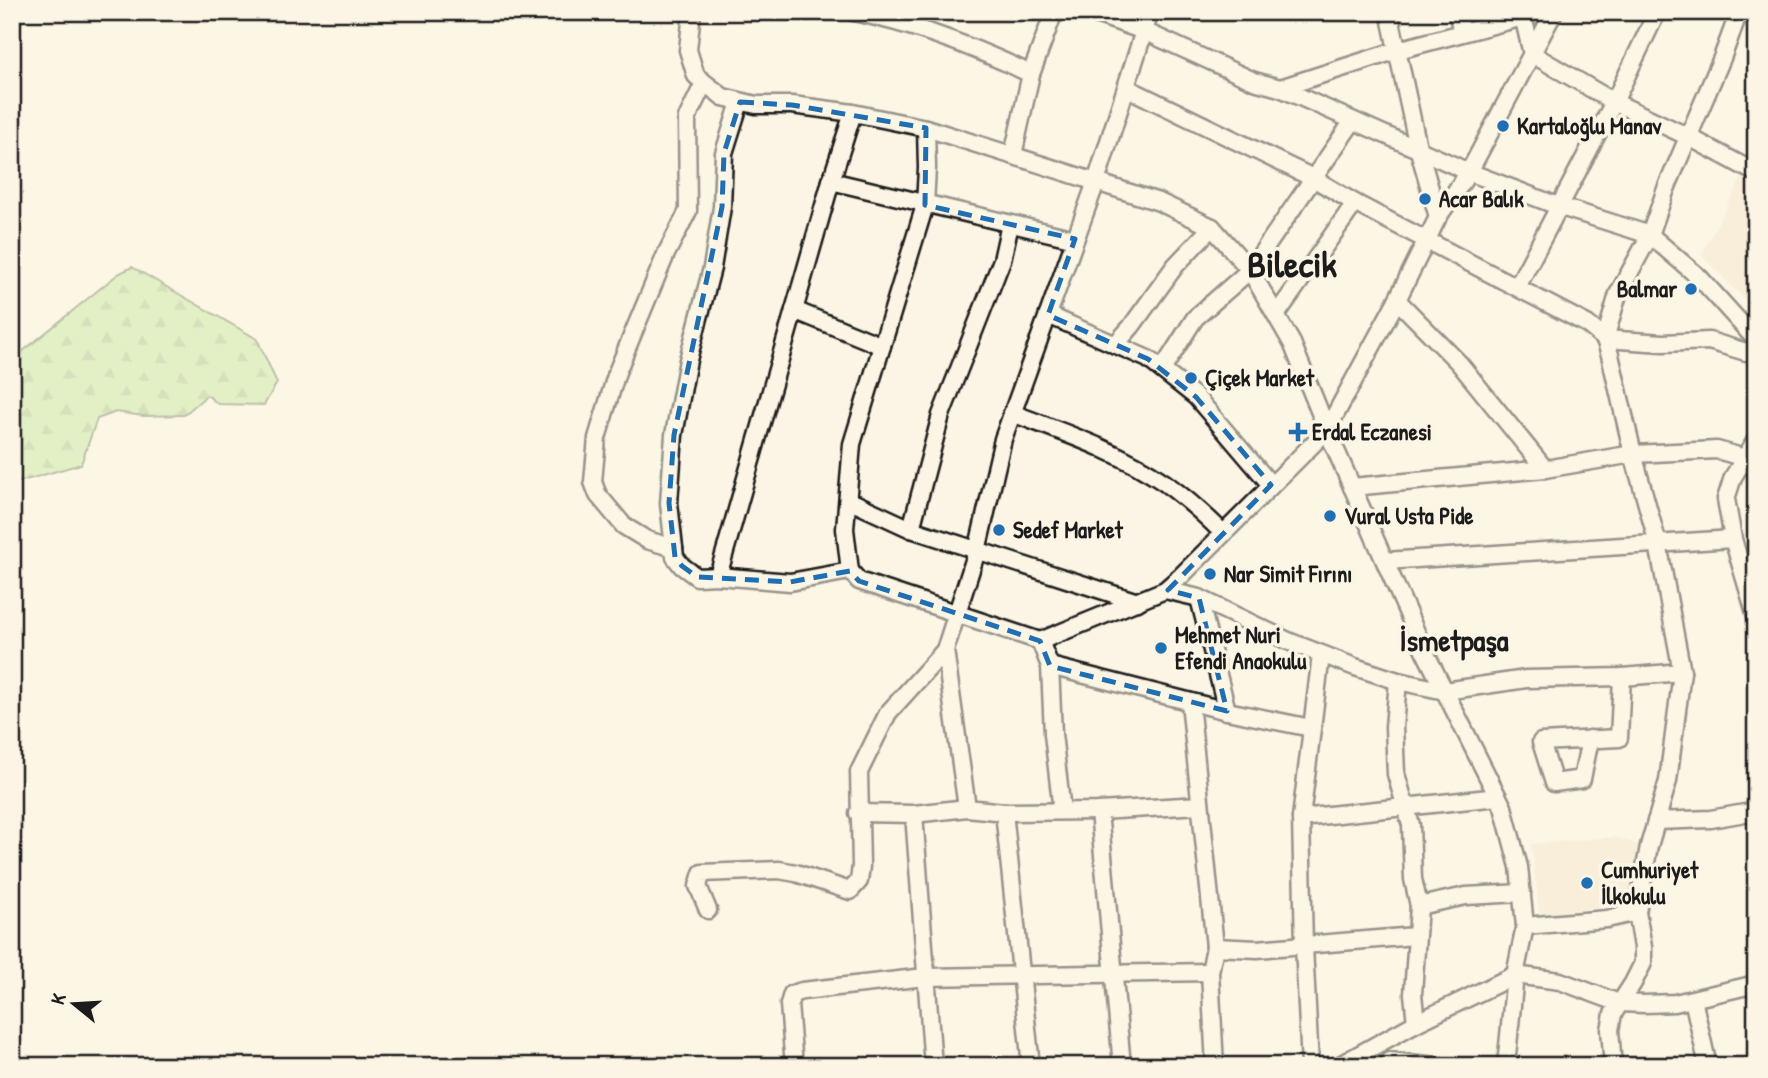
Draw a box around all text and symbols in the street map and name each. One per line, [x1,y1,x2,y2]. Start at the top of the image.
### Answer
place label: Kartaloğlu Manav [1517,110,1662,142]
marker: Kartaloğlu Manav [1495,118,1511,134]
place label: Acar Balık [1439,183,1524,214]
marker: Acar Balık [1417,191,1433,207]
district label: Bilecik [1247,238,1337,289]
place label: Balmar [1617,273,1677,304]
marker: Balmar [1683,281,1699,297]
place label: Çiçek Market [1205,362,1315,393]
marker: Çiçek Market [1183,370,1199,386]
place label: Erdal Eczanesi [1312,416,1432,447]
marker: Erdal Eczanesi [1290,424,1306,440]
place label: Vural Usta Pide [1344,500,1474,531]
marker: Vural Usta Pide [1322,508,1338,524]
place label: Sedef Market [1013,514,1124,545]
marker: Sedef Market [991,522,1007,538]
place label: Nar Simit Fırını [1224,558,1352,589]
marker: Nar Simit Fırını [1202,566,1218,582]
place label: Mehmet Nuri Efendi Anaokulu [1175,619,1307,676]
district label: İsmetpaşa [1399,620,1509,661]
marker: Mehmet Nuri Efendi Anaokulu [1153,640,1169,656]
place label: Cumhuriyet İlkokulu [1601,854,1699,911]
marker: Cumhuriyet İlkokulu [1579,875,1595,891]
north arrow [38,970,108,1040]
text: K [44,990,72,1007]

